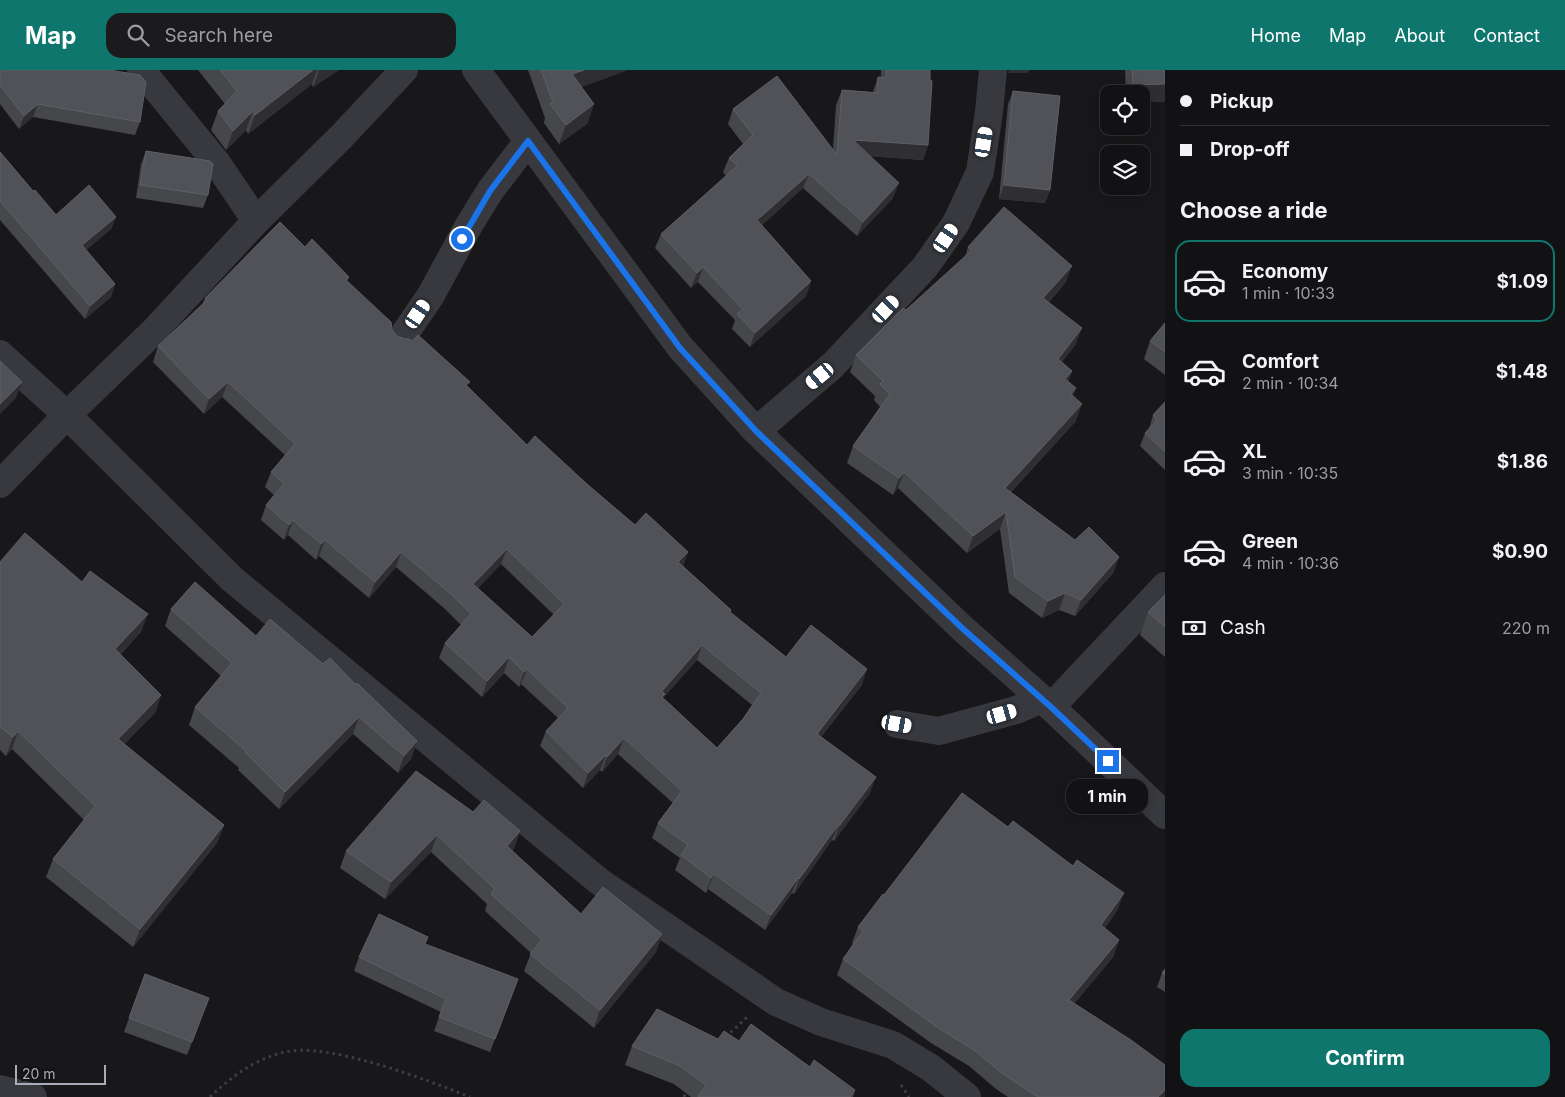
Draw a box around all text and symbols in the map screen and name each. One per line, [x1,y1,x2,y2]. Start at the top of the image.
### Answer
search box [106,13,456,58]
text: Map [25,21,76,50]
icon: search [124,21,152,49]
text: Search here [164,24,273,47]
text: Home [1251,25,1301,46]
text: Map [1329,25,1366,46]
text: About [1394,25,1445,46]
text: Contact [1473,25,1540,46]
map controls [1100,85,1150,195]
button: locate [1100,85,1150,135]
text: Pickup [1210,90,1273,113]
car [974,126,993,158]
text: Drop-off [1210,138,1290,161]
button: layers [1100,145,1150,195]
text: Choose a ride [1180,197,1328,223]
car [931,221,960,255]
route start [451,228,473,250]
icon: car [1182,259,1227,304]
text: Economy [1242,260,1328,283]
text: $1.09 [1496,270,1548,293]
text: 1 min · 10:33 [1242,283,1335,303]
car [870,293,901,325]
car [403,297,432,331]
icon: car [1182,349,1227,394]
text: Comfort [1242,350,1319,373]
text: $1.48 [1496,360,1548,383]
car [803,361,836,391]
text: 2 min · 10:34 [1242,373,1339,393]
icon: car [1182,439,1227,484]
text: XL [1242,440,1267,463]
text: $1.86 [1497,450,1548,473]
text: 3 min · 10:35 [1242,463,1338,483]
icon: car [1182,529,1227,574]
text: Green [1242,530,1298,553]
text: $0.90 [1492,540,1548,563]
text: 4 min · 10:36 [1242,553,1339,573]
icon: cash [1180,614,1208,642]
text: Cash [1220,616,1266,639]
text: 220 m [1502,618,1550,638]
car [985,703,1018,725]
car [880,714,913,734]
route end [1097,750,1119,772]
callout: 1 min [1067,778,1149,814]
text: 1 min [1087,786,1127,806]
button: Confirm [1180,1029,1550,1087]
scale bar [15,1062,106,1085]
text: 20 m [22,1065,56,1082]

